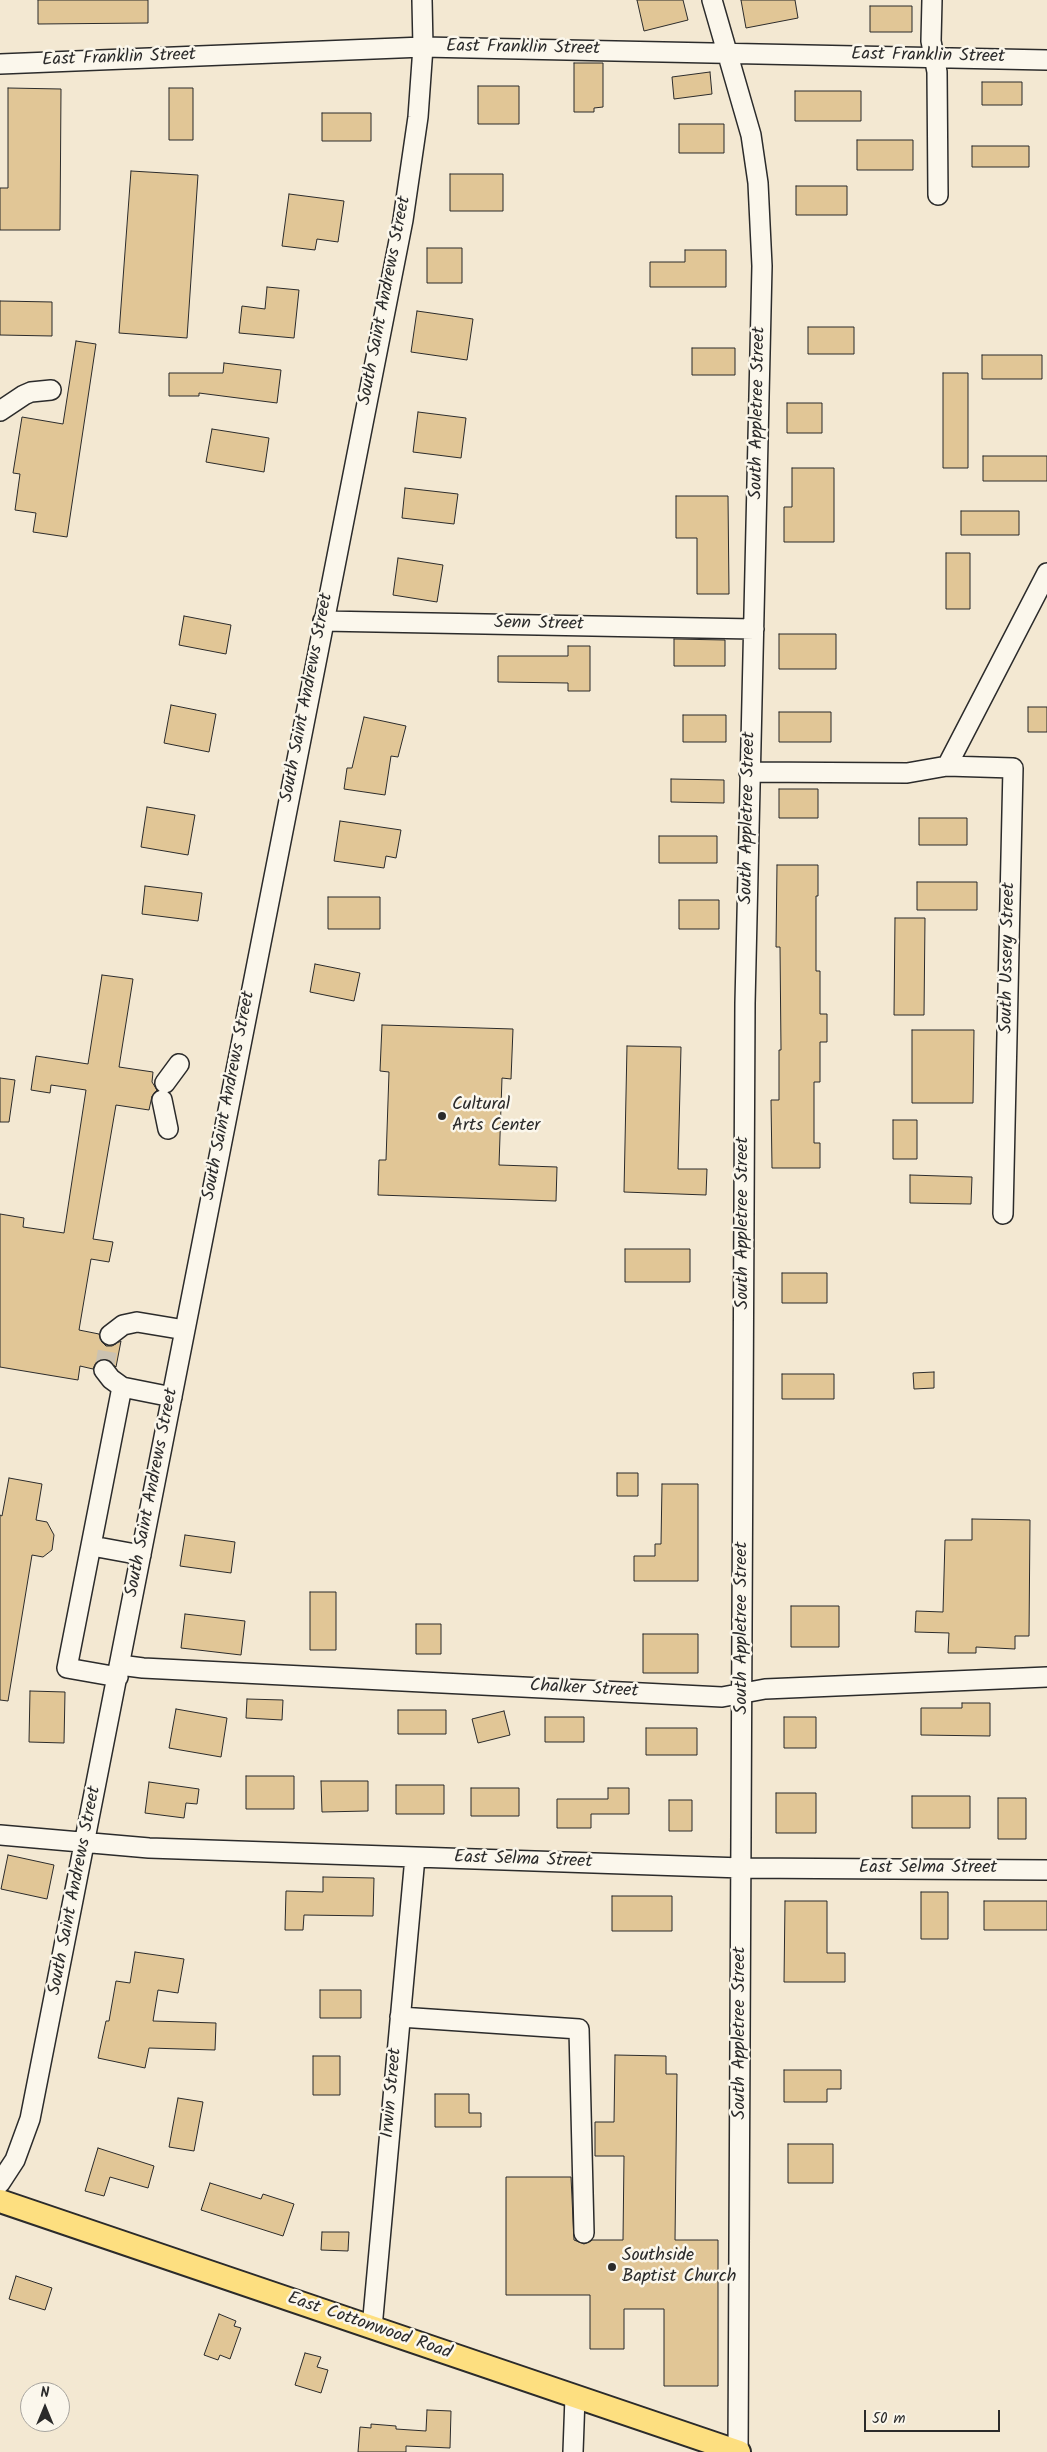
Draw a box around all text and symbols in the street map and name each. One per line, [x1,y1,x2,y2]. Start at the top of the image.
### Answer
street label: East Franklin Street [446,37,600,61]
street label: East Franklin Street [851,45,1005,69]
street label: East Franklin Street [42,46,196,72]
street label: South Saint Andrews Street [355,195,417,407]
street label: South Appletree Street [747,326,771,500]
street label: South Saint Andrews Street [277,592,339,804]
street label: Senn Street [494,613,584,637]
street label: South Appletree Street [737,731,761,905]
street label: South Ussery Street [997,882,1021,1034]
street label: South Saint Andrews Street [199,990,261,1202]
place label: Cultural Arts Center [452,1095,540,1138]
marker: Cultural Arts Center [436,1110,448,1122]
street label: South Appletree Street [733,1137,755,1309]
street label: South Saint Andrews Street [122,1387,184,1599]
street label: South Appletree Street [732,1542,754,1714]
street label: Chalker Street [529,1676,639,1704]
street label: South Saint Andrews Street [45,1785,107,1997]
street label: East Selma Street [453,1848,593,1874]
street label: East Selma Street [859,1858,997,1880]
street label: South Appletree Street [730,1947,752,2119]
street label: Irwin Street [378,2047,408,2139]
place label: Southside Baptist Church [622,2246,736,2288]
marker: Southside Baptist Church [606,2261,618,2273]
street label: East Cottonwood Road [284,2289,454,2365]
north arrow [20,2382,70,2432]
text: N [41,2382,49,2404]
scale bar [867,2400,1003,2432]
text: 50 m [872,2407,906,2431]

